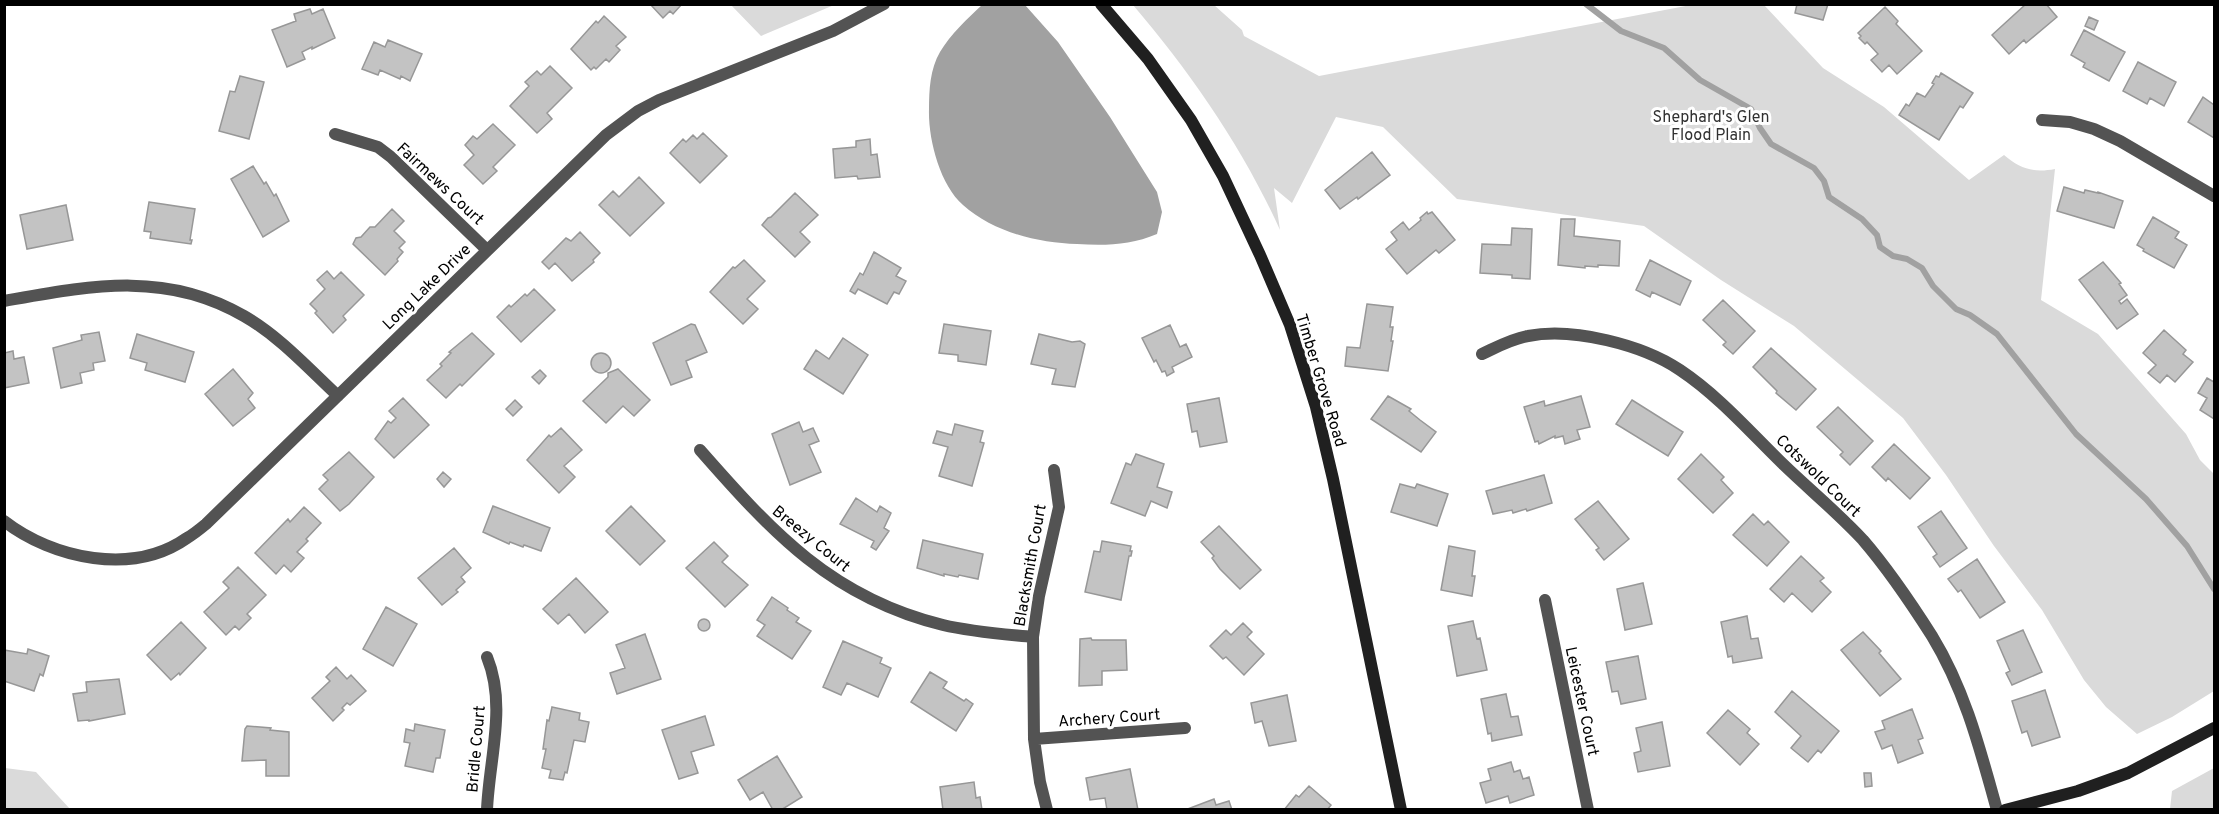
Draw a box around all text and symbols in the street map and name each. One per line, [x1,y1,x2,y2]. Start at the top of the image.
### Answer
park label: Shephard's Glen Flood Plain [1653,108,1769,146]
street label: Fairmews Court [392,139,487,230]
street label: Long Lake Drive [379,240,476,335]
street label: Timber Grove Road [1290,312,1350,450]
street label: Cotswold Court [1771,431,1864,522]
street label: Breezy Court [768,502,854,577]
street label: Blacksmith Court [1010,502,1052,628]
street label: Leicester Court [1560,645,1602,758]
street label: Bridle Court [463,705,491,794]
street label: Archery Court [1057,705,1161,733]

